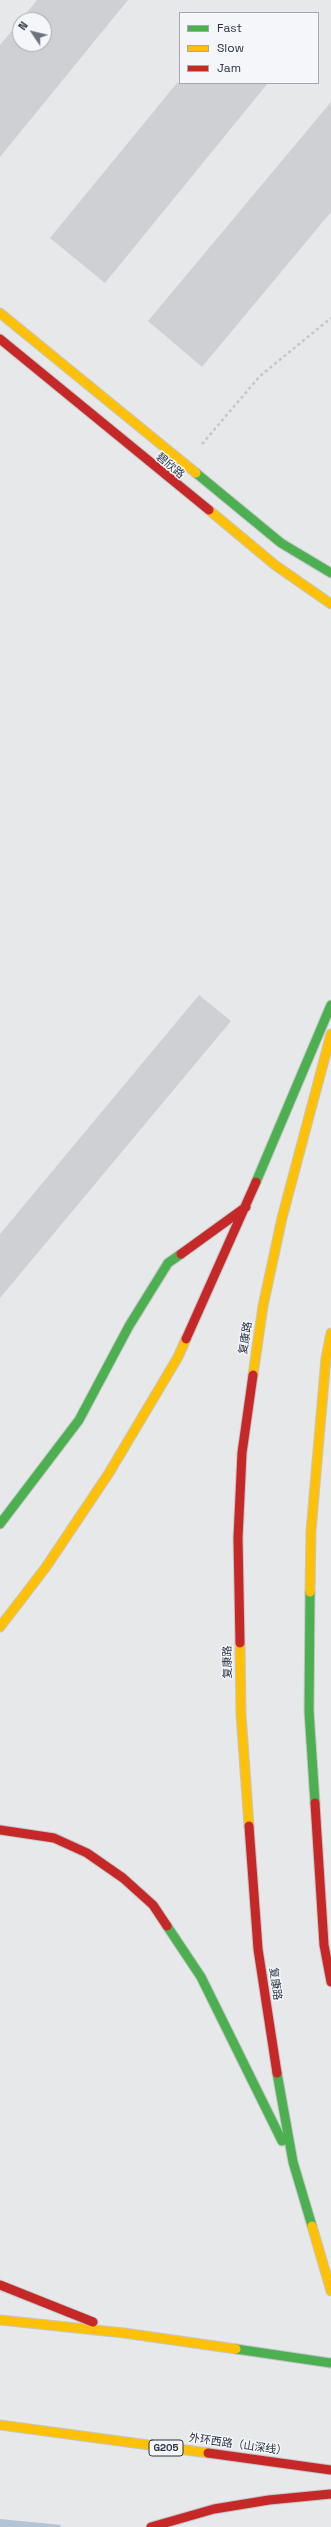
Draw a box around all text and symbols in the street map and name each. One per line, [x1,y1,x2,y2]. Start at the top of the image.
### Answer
north arrow [12,12,52,52]
legend [179,12,319,84]
text: N [15,19,31,33]
text: Fast [217,20,242,36]
text: Slow [217,40,244,56]
text: Jam [217,60,241,76]
street label: 碧欣路 [153,450,187,482]
street label: 复康路 [237,1321,255,1355]
street label: 复康路 [221,1645,235,1679]
street label: 复康路 [266,1967,284,2001]
street label: 外环西路（山深线） [188,2432,288,2458]
road number: G205 [149,2440,183,2456]

